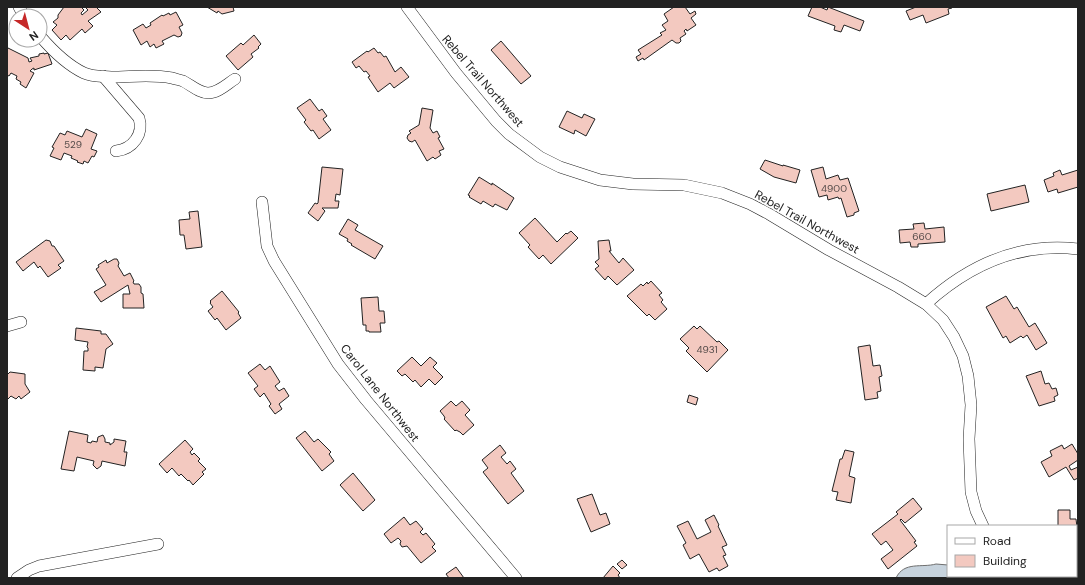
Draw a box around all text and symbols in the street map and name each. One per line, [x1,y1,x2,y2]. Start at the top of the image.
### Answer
north arrow [8,8,48,48]
text: N [27,28,41,44]
street label: Rebel Trail Northwest [439,32,528,131]
house number: 529 [64,138,82,151]
house number: 4900 [821,182,847,195]
street label: Rebel Trail Northwest [752,187,862,258]
house number: 660 [912,230,932,243]
street label: Carol Lane Northwest [337,341,423,445]
house number: 4931 [696,343,718,356]
legend [947,525,1077,577]
text: Road [983,533,1011,549]
text: Building [983,553,1027,569]

